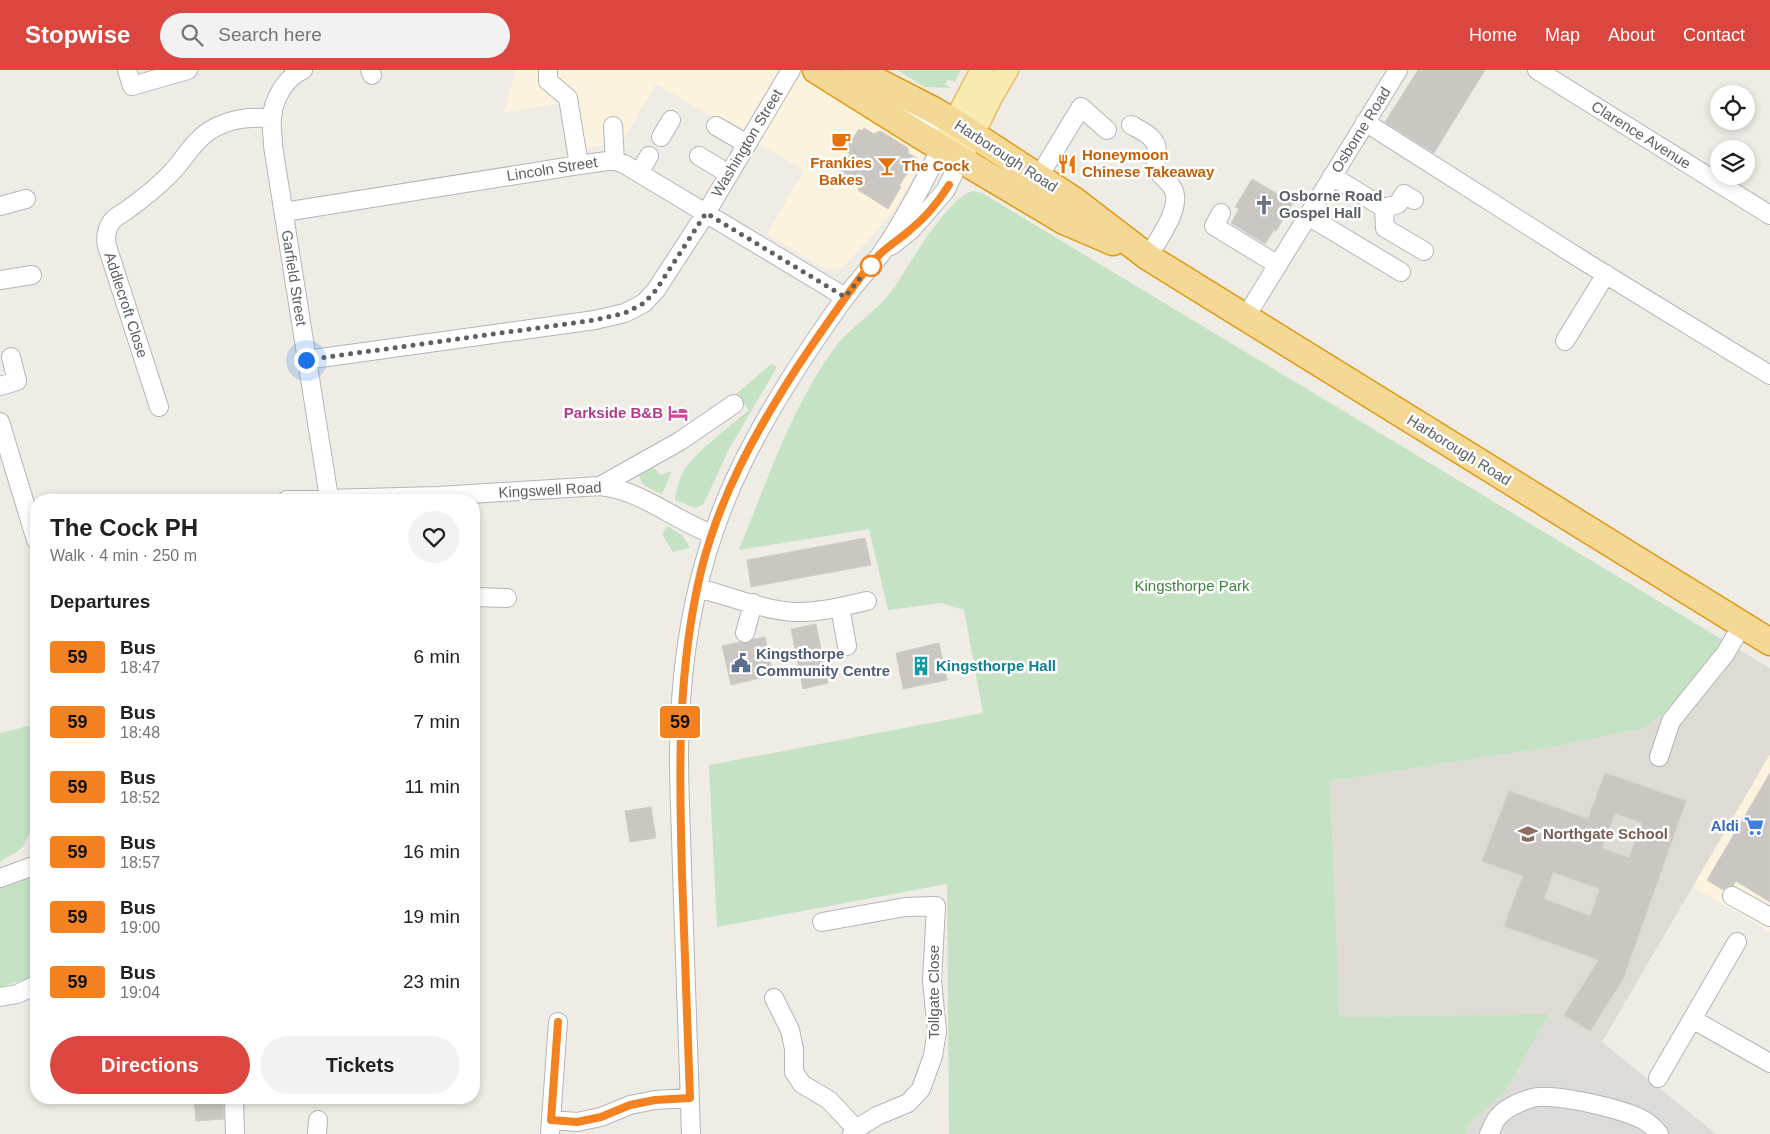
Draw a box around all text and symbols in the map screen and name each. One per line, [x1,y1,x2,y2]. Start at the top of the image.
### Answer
search box [160,13,510,58]
text: Stopwise [25,21,130,48]
icon: search [178,21,206,49]
text: Search here [218,24,322,45]
text: Home [1469,25,1517,45]
text: Map [1545,25,1580,45]
text: About [1608,25,1655,45]
text: Contact [1683,25,1745,45]
street label: Osborne Road [1328,84,1394,176]
street label: Washington Street [708,85,786,200]
map controls [1710,85,1755,185]
button: locate [1710,85,1755,130]
street label: Clarence Avenue [1588,97,1694,172]
street label: Harborough Road [952,116,1061,195]
cafe icon: Frankies Bakes [830,130,852,152]
button: layers [1710,140,1755,185]
place label: Honeymoon Chinese Takeaway [1082,146,1215,180]
street label: Lincoln Street [505,153,599,184]
restaurant icon: Honeymoon Chinese Takeaway [1056,153,1078,175]
place label: Frankies Bakes [810,154,872,188]
bar icon: The Cock [876,155,898,177]
place label: The Cock [902,157,970,174]
place label: Osborne Road Gospel Hall [1279,187,1382,221]
church icon: Osborne Road Gospel Hall [1253,194,1275,216]
street label: Garfield Street [279,229,311,328]
street label: Addlecroft Close [101,250,152,360]
unlabelled marker [860,255,882,277]
your location [294,348,319,373]
hotel icon: Parkside B&B [667,402,689,424]
place label: Parkside B&B [564,404,663,421]
street label: Harborough Road [1404,411,1514,488]
street label: Kingswell Road [498,478,602,501]
button: heart [408,511,460,563]
text: The Cock PH [50,514,198,541]
text: Walk · 4 min · 250 m [50,547,197,564]
park label: Kingsthorpe Park [1134,577,1250,594]
text: Departures [50,591,150,612]
text: Bus [120,637,156,658]
place label: Kingsthorpe Community Centre [756,645,890,679]
text: 6 min [414,646,460,667]
text: 59 [67,647,88,667]
public building icon: Kingsthorpe Community Centre [730,652,752,674]
building icon: Kingsthorpe Hall [910,655,932,677]
place label: Kingsthorpe Hall [936,657,1056,674]
text: 18:47 [120,659,160,676]
text: Bus [120,702,156,723]
line badge: 59 [658,706,702,738]
text: 7 min [414,711,460,732]
text: 59 [67,712,88,732]
text: 59 [670,712,690,732]
text: 18:48 [120,724,160,741]
text: Bus [120,767,156,788]
text: 11 min [404,776,460,797]
text: 59 [67,777,88,797]
text: 18:52 [120,789,160,806]
supermarket icon: Aldi [1743,815,1765,837]
place label: Aldi [1711,817,1739,834]
school or university icon: Northgate School [1517,823,1539,845]
place label: Northgate School [1543,825,1668,842]
text: Bus [120,832,156,853]
text: 16 min [403,841,460,862]
text: 59 [67,842,88,862]
text: 18:57 [120,854,160,871]
text: Bus [120,897,156,918]
text: 19 min [403,906,460,927]
text: 59 [67,907,88,927]
text: 19:00 [120,919,160,936]
street label: Tollgate Close [925,945,942,1039]
text: Bus [120,962,156,983]
text: 23 min [403,971,460,992]
text: 59 [67,972,88,992]
text: 19:04 [120,984,160,1001]
button: Directions [50,1036,250,1094]
button: Tickets [260,1036,460,1094]

